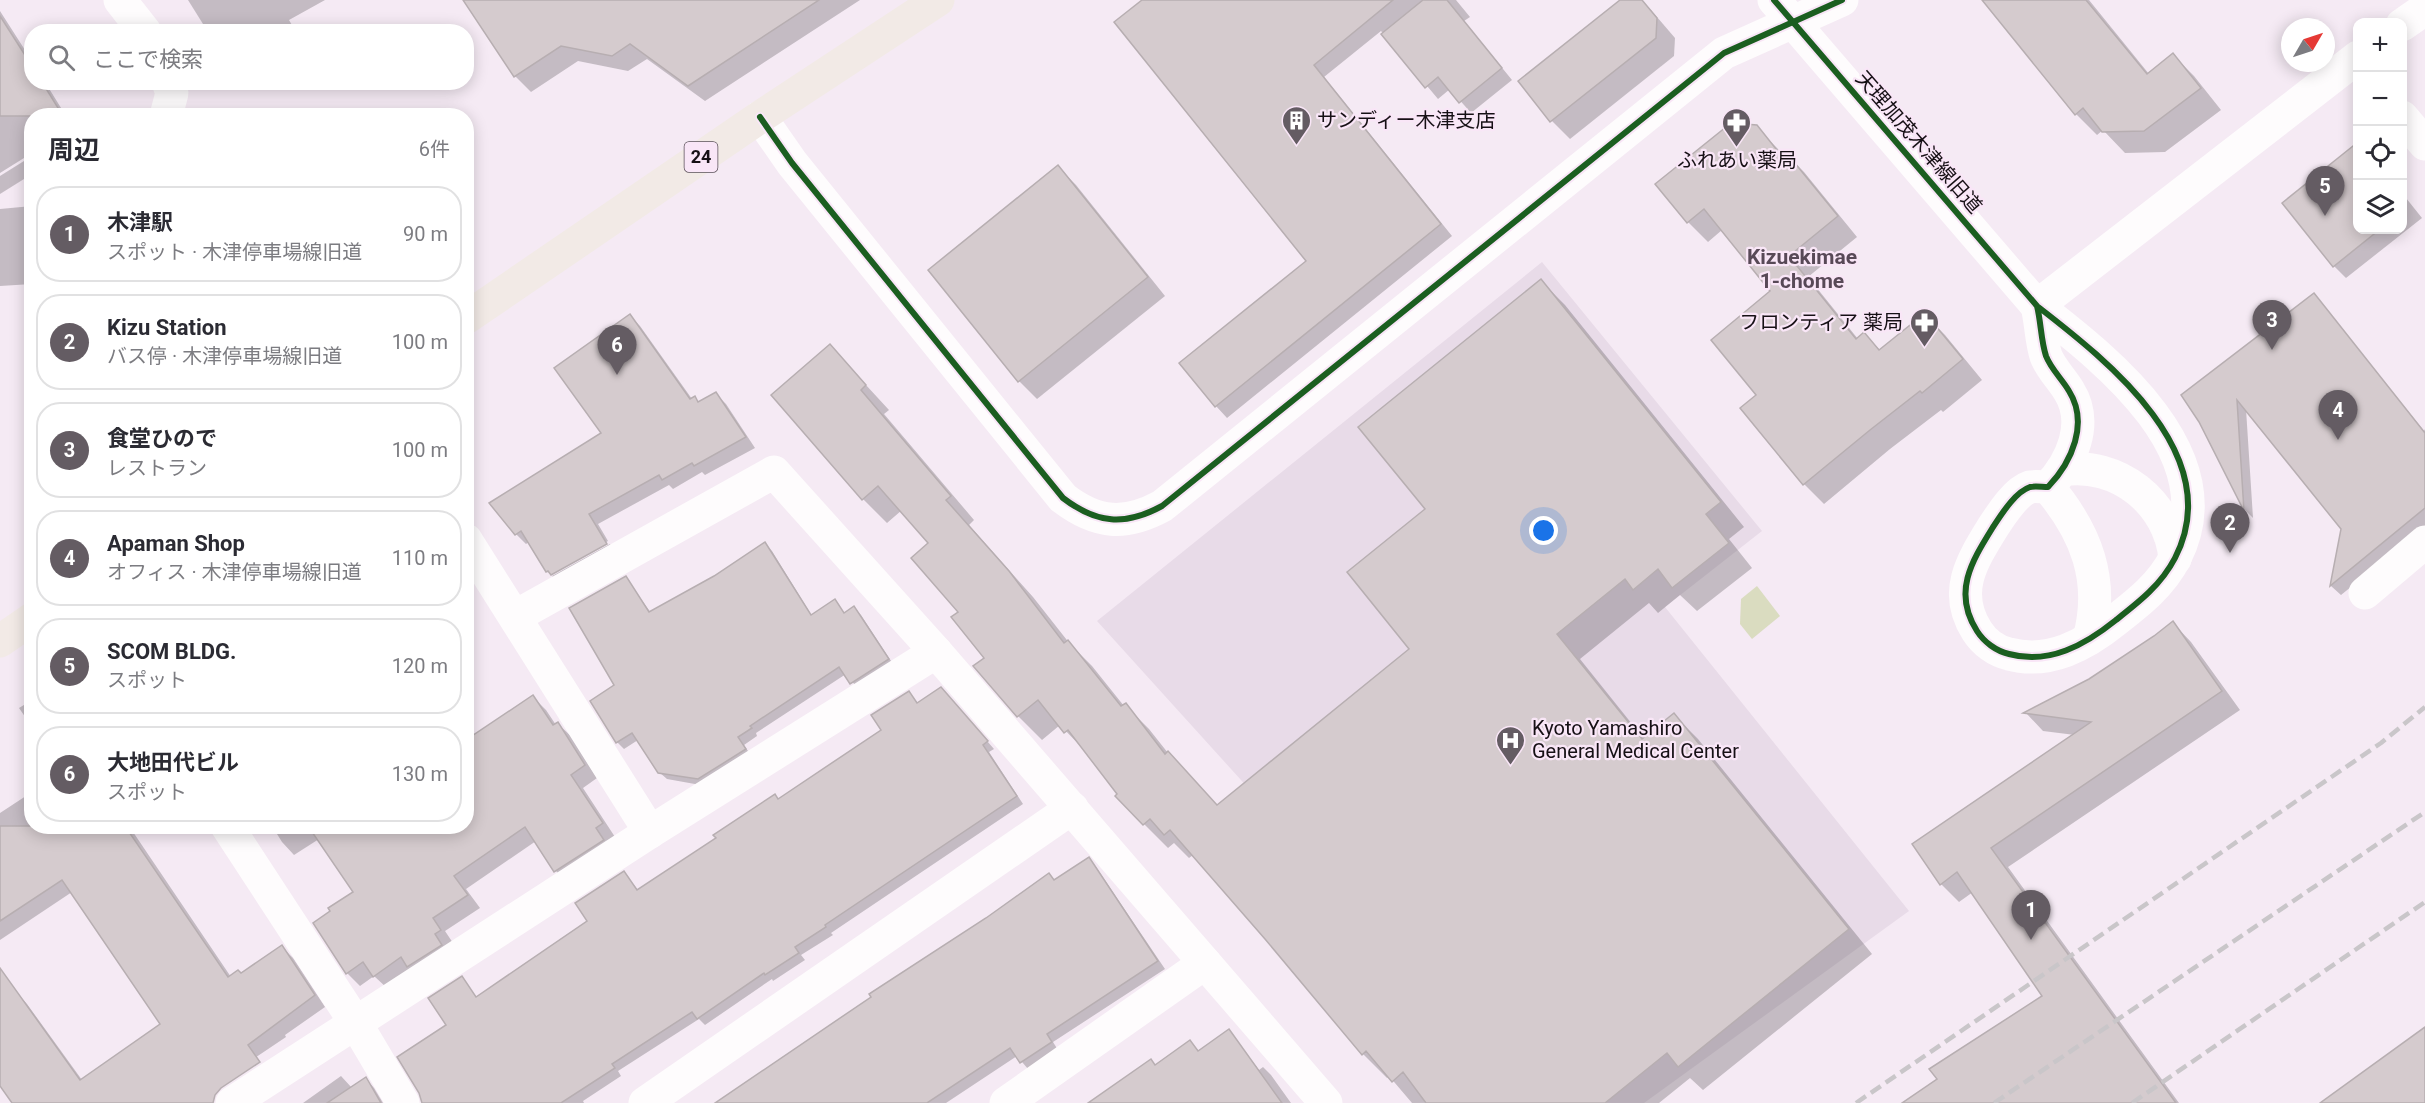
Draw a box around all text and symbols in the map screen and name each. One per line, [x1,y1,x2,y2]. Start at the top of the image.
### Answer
north arrow [2281,18,2335,72]
map controls [2353,18,2407,234]
button: + [2353,18,2407,72]
search box [24,24,474,90]
icon: search [45,41,78,74]
text: ここで検索 [93,47,203,72]
street label: 天理加茂木津線旧道 [1851,66,1987,218]
button: − [2353,72,2407,126]
building icon: サンディー木津支店 [1280,104,1312,146]
pharmacy icon: ふれあい薬局 [1721,106,1753,148]
place label: サンディー木津支店 [1317,108,1496,132]
button: locate [2353,126,2407,180]
text: 周辺 [48,135,100,165]
text: 6件 [419,137,450,161]
road number: 24 [684,142,718,172]
place label: ふれあい薬局 [1677,148,1797,172]
pin: 5 [2306,166,2344,216]
button: layers [2353,180,2407,234]
text: 木津駅 [107,210,173,235]
text: 1 [64,222,75,246]
text: 90 m [403,222,448,246]
text: スポット · 木津停車場線旧道 [107,240,362,264]
district label: Kizuekimae 1-chome [1747,245,1857,293]
pin: 3 [2252,300,2292,350]
pharmacy icon: フロンティア 薬局 [1908,306,1940,348]
place label: フロンティア 薬局 [1739,310,1903,334]
text: Kizu Station [107,315,227,340]
pin: 6 [598,326,636,375]
text: 2 [64,330,75,354]
text: 100 m [392,330,448,354]
text: バス停 · 木津停車場線旧道 [107,344,342,368]
pin: 4 [2318,390,2358,440]
text: 食堂ひので [107,426,217,451]
text: 3 [64,438,75,462]
text: 100 m [392,438,448,462]
text: レストラン [107,456,207,480]
pin: 2 [2210,504,2250,553]
your location [1529,516,1558,545]
text: Apaman Shop [107,531,245,556]
text: 4 [64,546,75,570]
text: 110 m [392,546,448,570]
text: オフィス · 木津停車場線旧道 [107,560,362,584]
text: SCOM BLDG. [107,639,236,664]
text: 5 [64,654,75,678]
text: 120 m [392,654,448,678]
text: スポット [107,668,187,692]
place label: Kyoto Yamashiro General Medical Center [1532,716,1739,763]
hospital icon: Kyoto Yamashiro General Medical Center [1495,724,1527,766]
text: 大地田代ビル [107,750,239,775]
text: 6 [64,762,75,786]
text: 130 m [392,762,448,786]
text: スポット [107,780,187,804]
pin: 1 [2012,890,2050,940]

